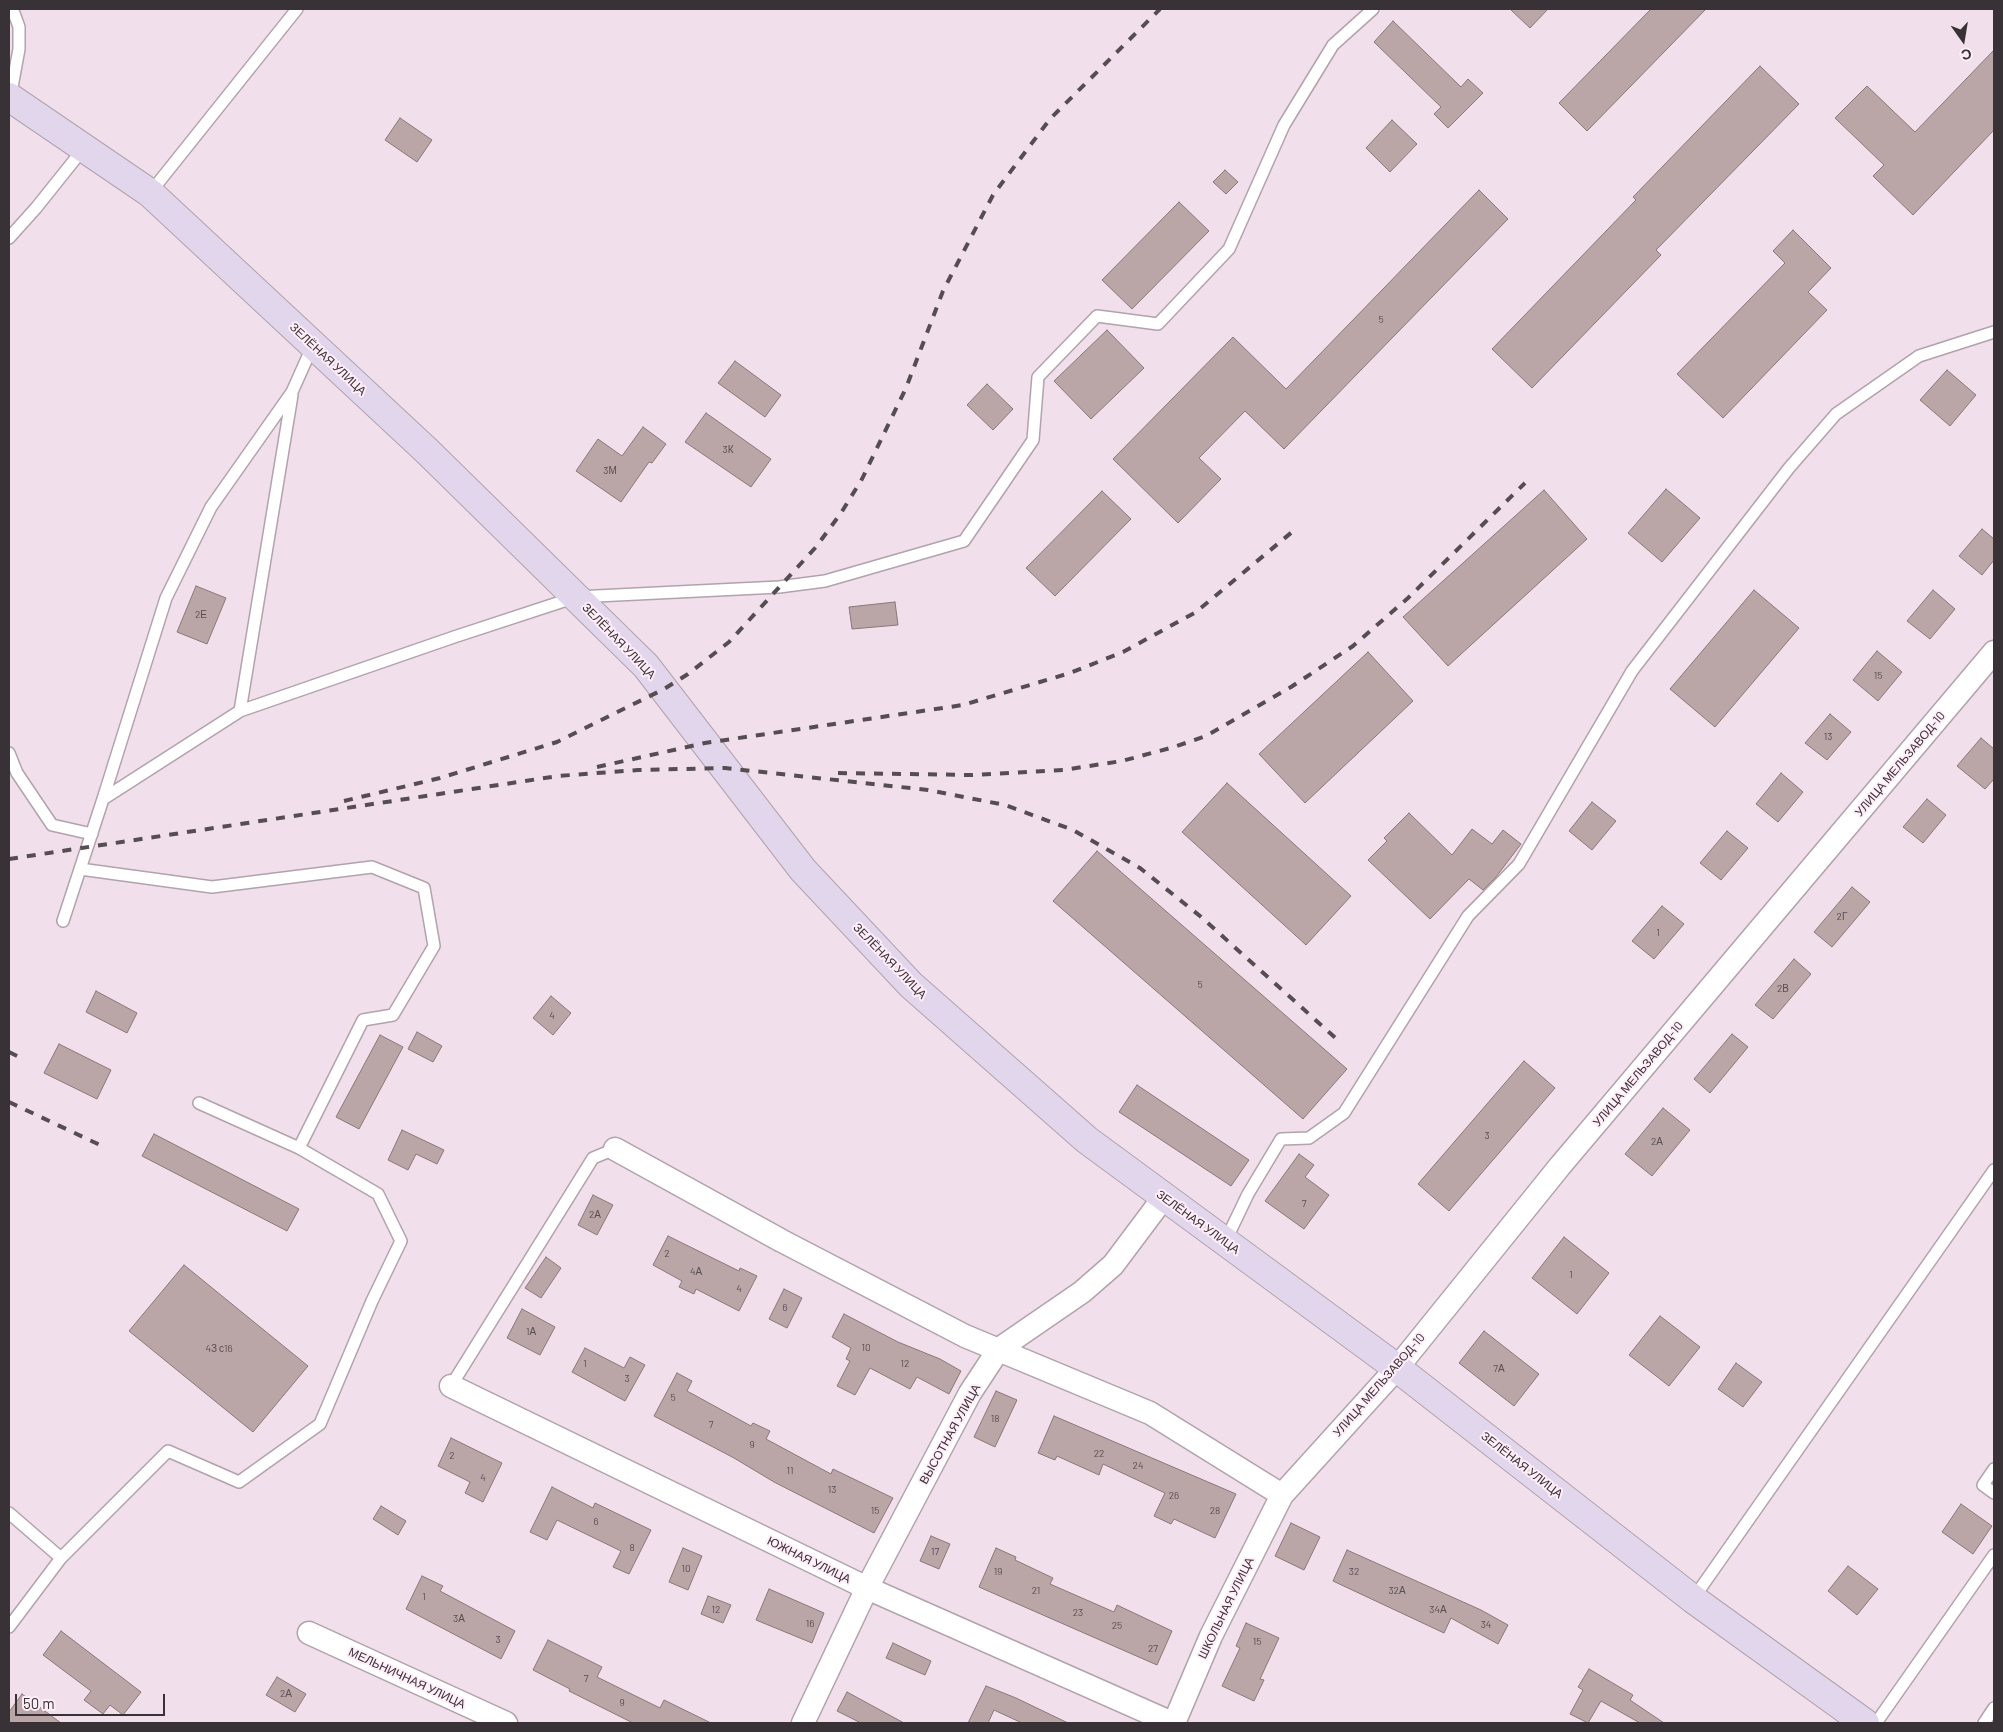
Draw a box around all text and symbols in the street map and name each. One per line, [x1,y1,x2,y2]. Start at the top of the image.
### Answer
north arrow [1938,15,1988,65]
text: С [1960,46,1973,65]
house number: 5 [1378,314,1384,326]
street label: ЗЕЛЁНАЯ УЛИЦА [287,320,369,398]
house number: 3К [723,444,733,456]
house number: 3М [603,465,617,477]
street label: ЗЕЛЁНАЯ УЛИЦА [579,600,659,682]
house number: 2Е [195,609,207,621]
house number: 15 [1874,670,1882,682]
street label: УЛИЦА МЕЛЬЗАВОД-10 [1852,709,1948,819]
house number: 13 [1824,731,1832,743]
house number: 2Г [1837,911,1847,923]
street label: ЗЕЛЁНАЯ УЛИЦА [850,920,930,1002]
house number: 1 [1656,927,1660,939]
house number: 5 [1197,979,1203,991]
house number: 2В [1777,983,1789,995]
house number: 4 [549,1010,555,1022]
street label: УЛИЦА МЕЛЬЗАВОД-10 [1590,1019,1686,1129]
house number: 3 [1484,1130,1490,1142]
house number: 2А [1651,1136,1663,1148]
street label: ЗЕЛЁНАЯ УЛИЦА [1154,1187,1242,1257]
house number: 7 [1302,1198,1306,1210]
house number: 2А [589,1209,601,1221]
house number: 2 [664,1248,670,1260]
house number: 4А [690,1266,702,1278]
house number: 1 [1569,1269,1573,1281]
house number: 4 [736,1283,742,1295]
house number: 6 [782,1302,788,1314]
house number: 1А [526,1326,536,1338]
street label: УЛИЦА МЕЛЬЗАВОД-10 [1330,1330,1428,1440]
house number: 10 [861,1342,871,1354]
house number: 4З с16 [205,1343,233,1355]
house number: 1 [583,1358,587,1370]
house number: 12 [901,1358,909,1370]
house number: 7А [1493,1363,1505,1375]
house number: 3 [624,1373,630,1385]
street label: ВЫСОТНАЯ УЛИЦА [917,1382,983,1486]
house number: 5 [670,1392,676,1404]
house number: 18 [991,1413,999,1425]
house number: 7 [709,1419,713,1431]
street label: ЗЕЛЁНАЯ УЛИЦА [1478,1429,1566,1501]
house number: 9 [749,1439,755,1451]
house number: 22 [1094,1448,1104,1460]
house number: 2 [449,1450,455,1462]
house number: 24 [1133,1460,1143,1472]
house number: 11 [786,1465,794,1477]
house number: 4 [480,1472,486,1484]
house number: 13 [828,1484,836,1496]
house number: 26 [1169,1490,1179,1502]
house number: 15 [871,1505,879,1517]
house number: 28 [1210,1505,1220,1517]
house number: 6 [593,1516,599,1528]
street label: ЮЖНАЯ УЛИЦА [765,1534,853,1586]
house number: 8 [629,1542,635,1554]
house number: 17 [931,1546,939,1558]
street label: ШКОЛЬНАЯ УЛИЦА [1195,1555,1257,1661]
house number: 10 [681,1563,691,1575]
house number: 19 [994,1566,1002,1578]
house number: 32 [1349,1566,1359,1578]
house number: 21 [1032,1585,1040,1597]
house number: 32А [1388,1585,1406,1597]
house number: 1 [422,1591,426,1603]
house number: 12 [712,1604,720,1616]
house number: 34А [1429,1604,1447,1616]
house number: 23 [1073,1607,1083,1619]
house number: 3А [453,1613,465,1625]
house number: 16 [806,1618,814,1630]
house number: 34 [1481,1619,1491,1631]
house number: 25 [1112,1620,1122,1632]
house number: 3 [495,1634,501,1646]
house number: 15 [1253,1636,1261,1648]
house number: 27 [1148,1643,1158,1655]
street label: МЕЛЬНИЧНАЯ УЛИЦА [346,1645,468,1711]
house number: 7 [584,1673,588,1685]
scale bar [18,1684,168,1716]
house number: 2А [280,1688,292,1700]
text: 50 m [23,1694,55,1712]
house number: 9 [619,1697,625,1709]

